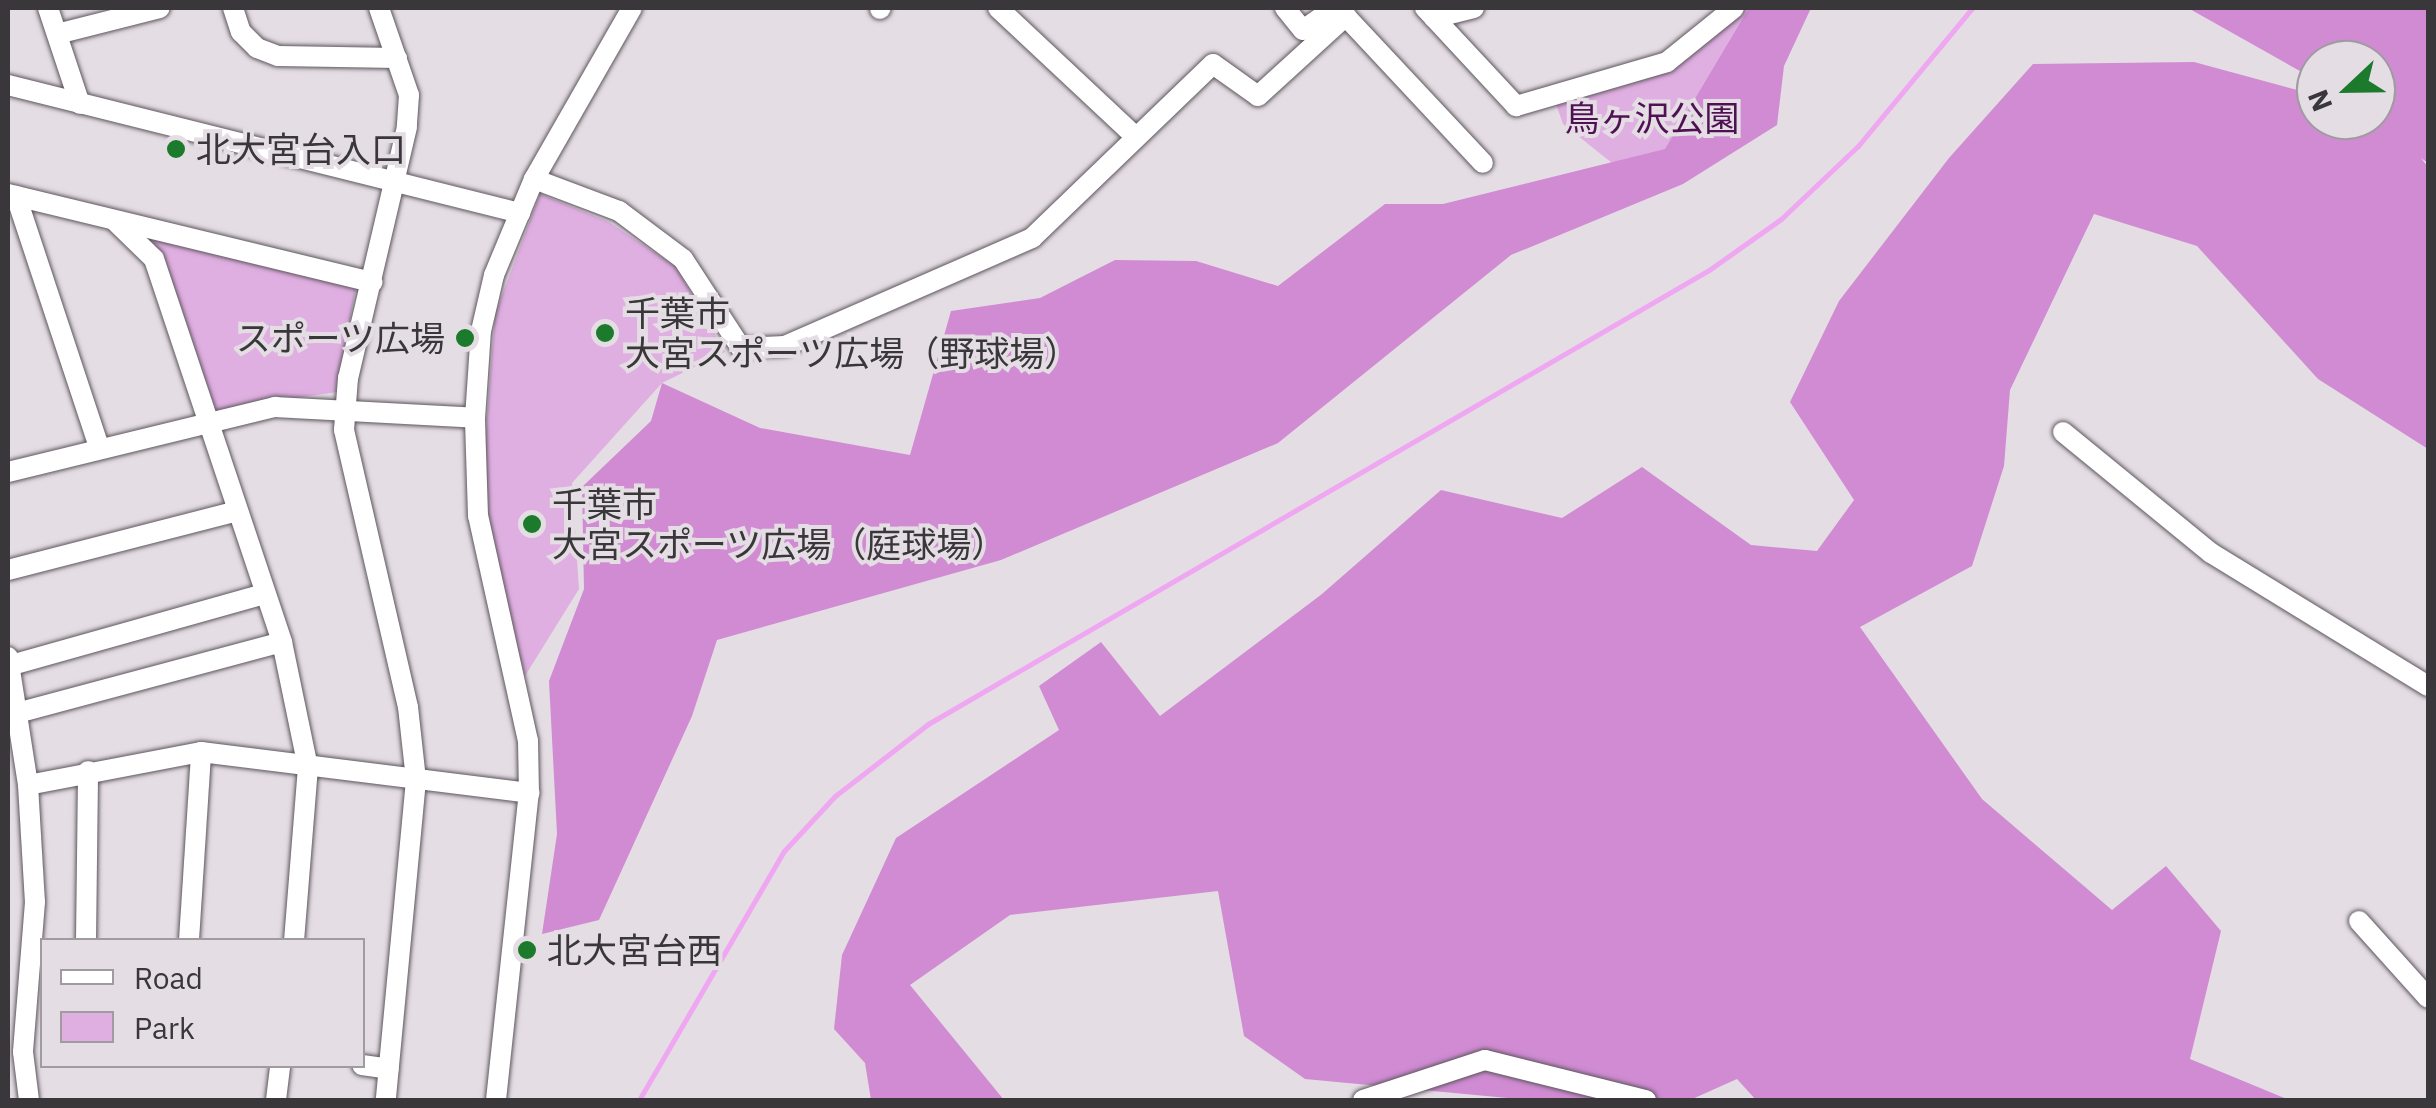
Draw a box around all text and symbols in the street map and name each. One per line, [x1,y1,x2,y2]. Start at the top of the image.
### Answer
north arrow [2296,40,2396,140]
text: N [2299,84,2341,117]
park label: 鳥ヶ沢公園 [1565,97,1739,139]
place label: 北大宮台入口 [196,128,406,170]
marker: 北大宮台入口 [165,138,187,160]
place label: 千葉市 大宮スポーツ広場（野球場） [625,292,1080,374]
place label: スポーツ広場 [235,317,445,359]
marker: 千葉市 大宮スポーツ広場（野球場） [594,322,616,344]
marker: スポーツ広場 [454,327,476,349]
place label: 千葉市 大宮スポーツ広場（庭球場） [552,483,1007,565]
marker: 千葉市 大宮スポーツ広場（庭球場） [521,513,543,535]
place label: 北大宮台西 [547,929,722,971]
legend [40,938,365,1068]
marker: 北大宮台西 [516,939,538,961]
text: Road [134,958,203,997]
text: Park [134,1008,195,1047]

